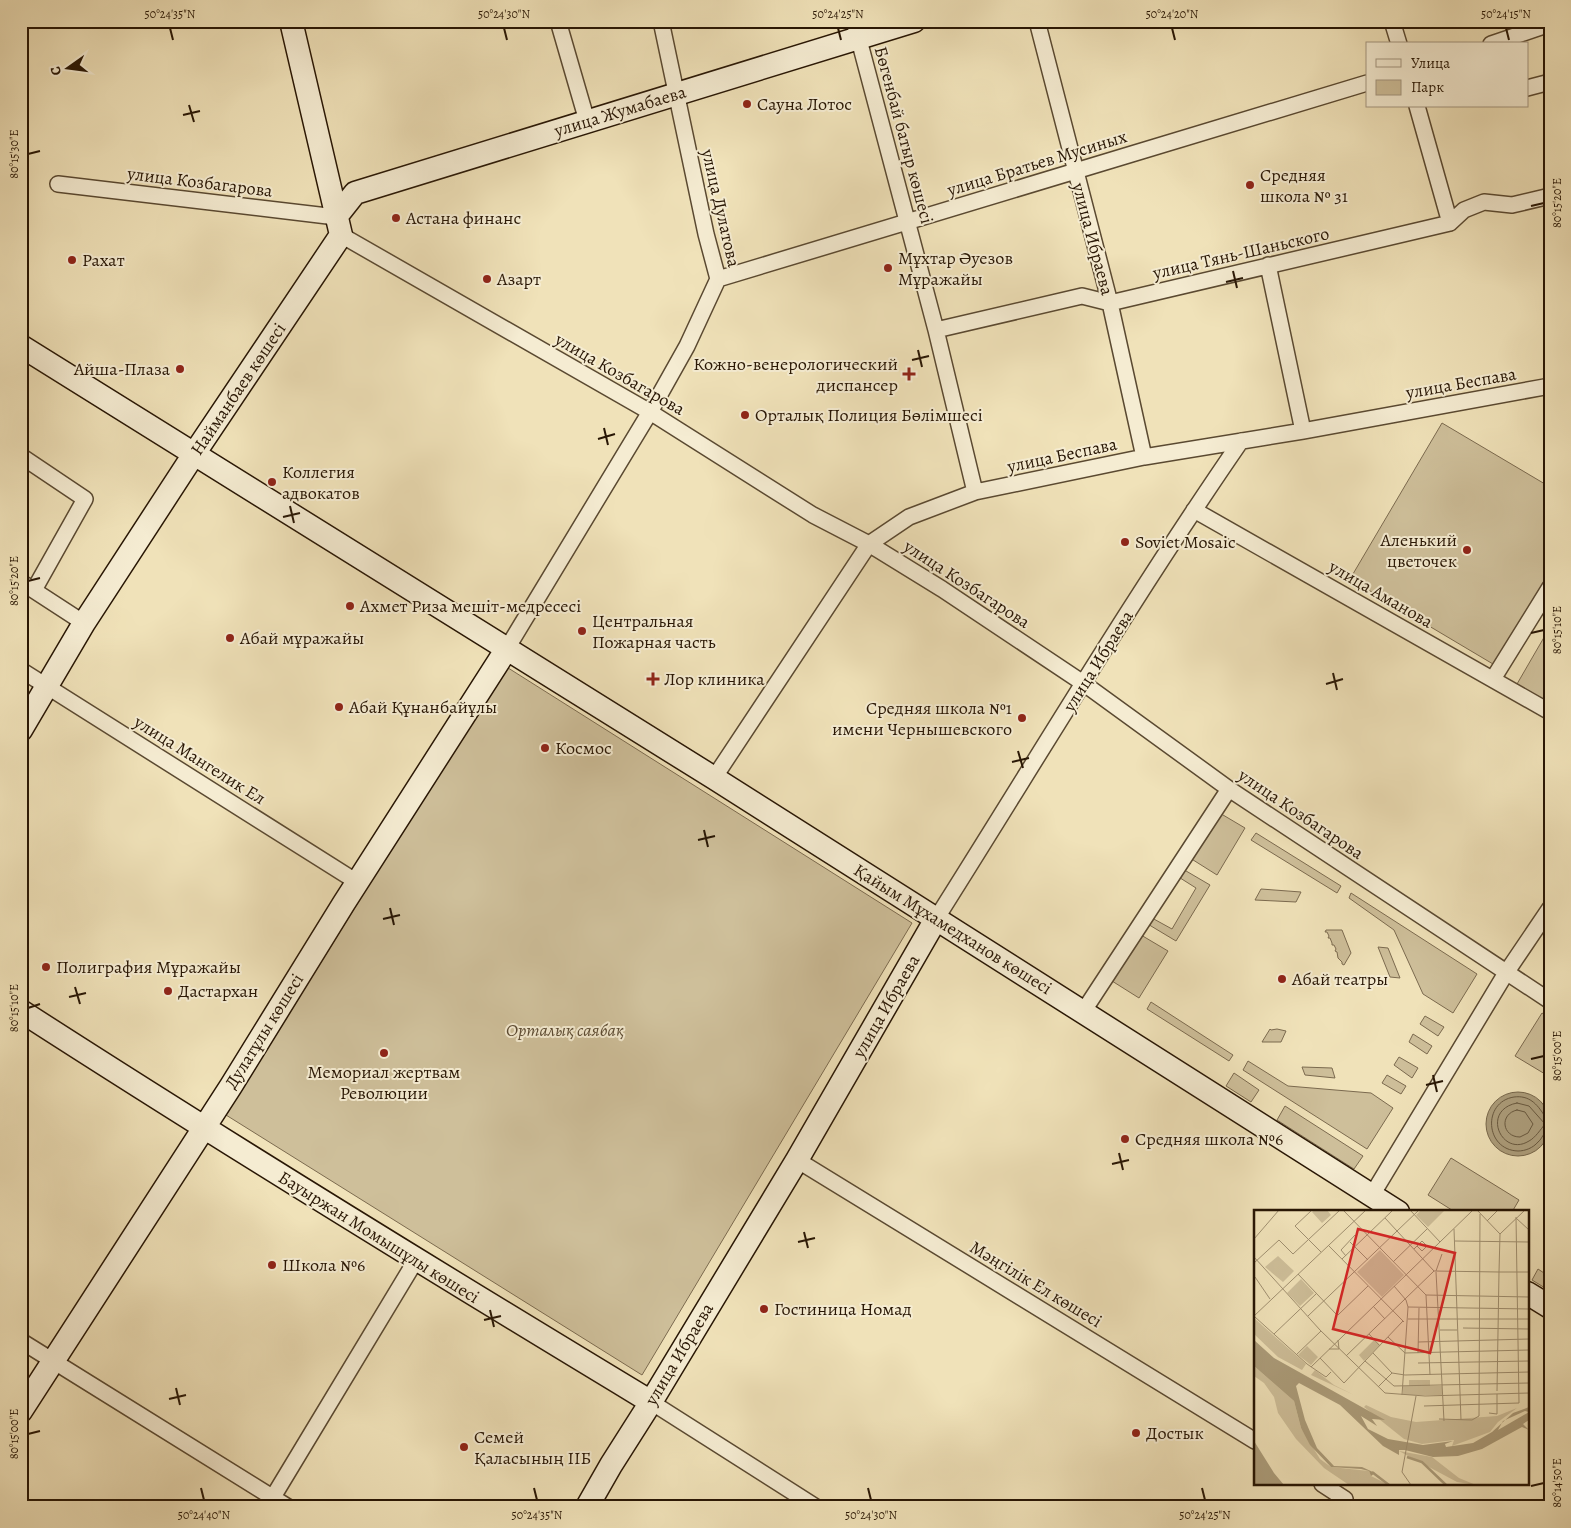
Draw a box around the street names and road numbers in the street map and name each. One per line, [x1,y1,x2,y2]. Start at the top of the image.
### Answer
street label: Бөгенбай батыр көшесі [869,44,939,226]
street label: улица Жумабаева [550,79,690,143]
street label: улица Братьев Мусиных [943,124,1130,202]
street label: улица Дулатова [696,146,746,270]
street label: улица Козбагарова [125,161,275,203]
street label: улица Ибраева [1066,179,1120,298]
street label: улица Тянь-Шаньского [1150,221,1331,285]
street label: Найманбаев көшесі [185,318,291,460]
street label: улица Козбагарова [550,327,690,421]
street label: улица Беспава [1403,361,1519,405]
street label: улица Беспава [1004,432,1120,479]
street label: улица Козбагарова [898,534,1035,634]
street label: улица Аманова [1324,554,1438,634]
street label: улица Ибраева [1057,605,1139,717]
street label: улица Мангелик Ел [129,709,270,810]
street label: улица Козбагарова [1233,763,1369,865]
street label: Қайым Мұхамедханов көшесі [849,858,1057,1000]
street label: улица Ибраева [846,949,926,1063]
street label: Дулатұлы көшесі [219,969,309,1093]
street label: Бауыржан Момышұлы көшесі [274,1165,484,1309]
street label: Мәңгілік Ел көшесі [965,1235,1107,1333]
street label: улица Ибраева [638,1298,719,1410]

